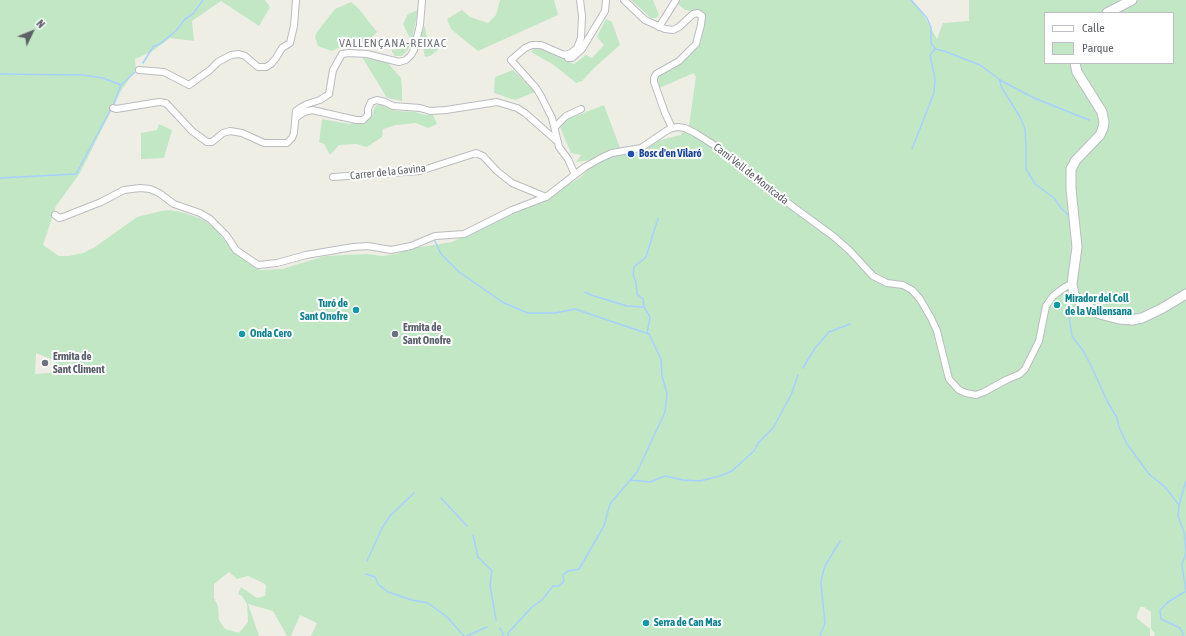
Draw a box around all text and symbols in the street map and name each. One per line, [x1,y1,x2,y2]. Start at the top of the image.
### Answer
north arrow [12,12,52,52]
legend [1044,12,1174,64]
text: N [34,17,47,30]
text: Calle [1082,21,1105,35]
district label: VALLENÇANA-REIXAC [339,36,447,50]
text: Parque [1082,41,1114,55]
street label: Camí Vell de Montcada [711,141,791,207]
place label: Bosc d'en Vilaró [639,147,702,161]
marker: Bosc d'en Vilaró [626,149,636,159]
street label: Carrer de la Gavina [350,161,426,183]
place label: Mirador del Coll de la Vallensana [1065,292,1132,318]
place label: Turó de Sant Onofre [300,297,348,323]
marker: Mirador del Coll de la Vallensana [1052,300,1062,310]
marker: Turó de Sant Onofre [351,305,361,315]
place label: Ermita de Sant Onofre [403,321,451,347]
place label: Onda Cero [250,327,292,341]
marker: Onda Cero [237,329,247,339]
marker: Ermita de Sant Onofre [390,329,400,339]
place label: Ermita de Sant Climent [53,350,105,376]
marker: Ermita de Sant Climent [40,358,50,368]
place label: Serra de Can Mas [654,616,721,630]
marker: Serra de Can Mas [641,618,651,628]

